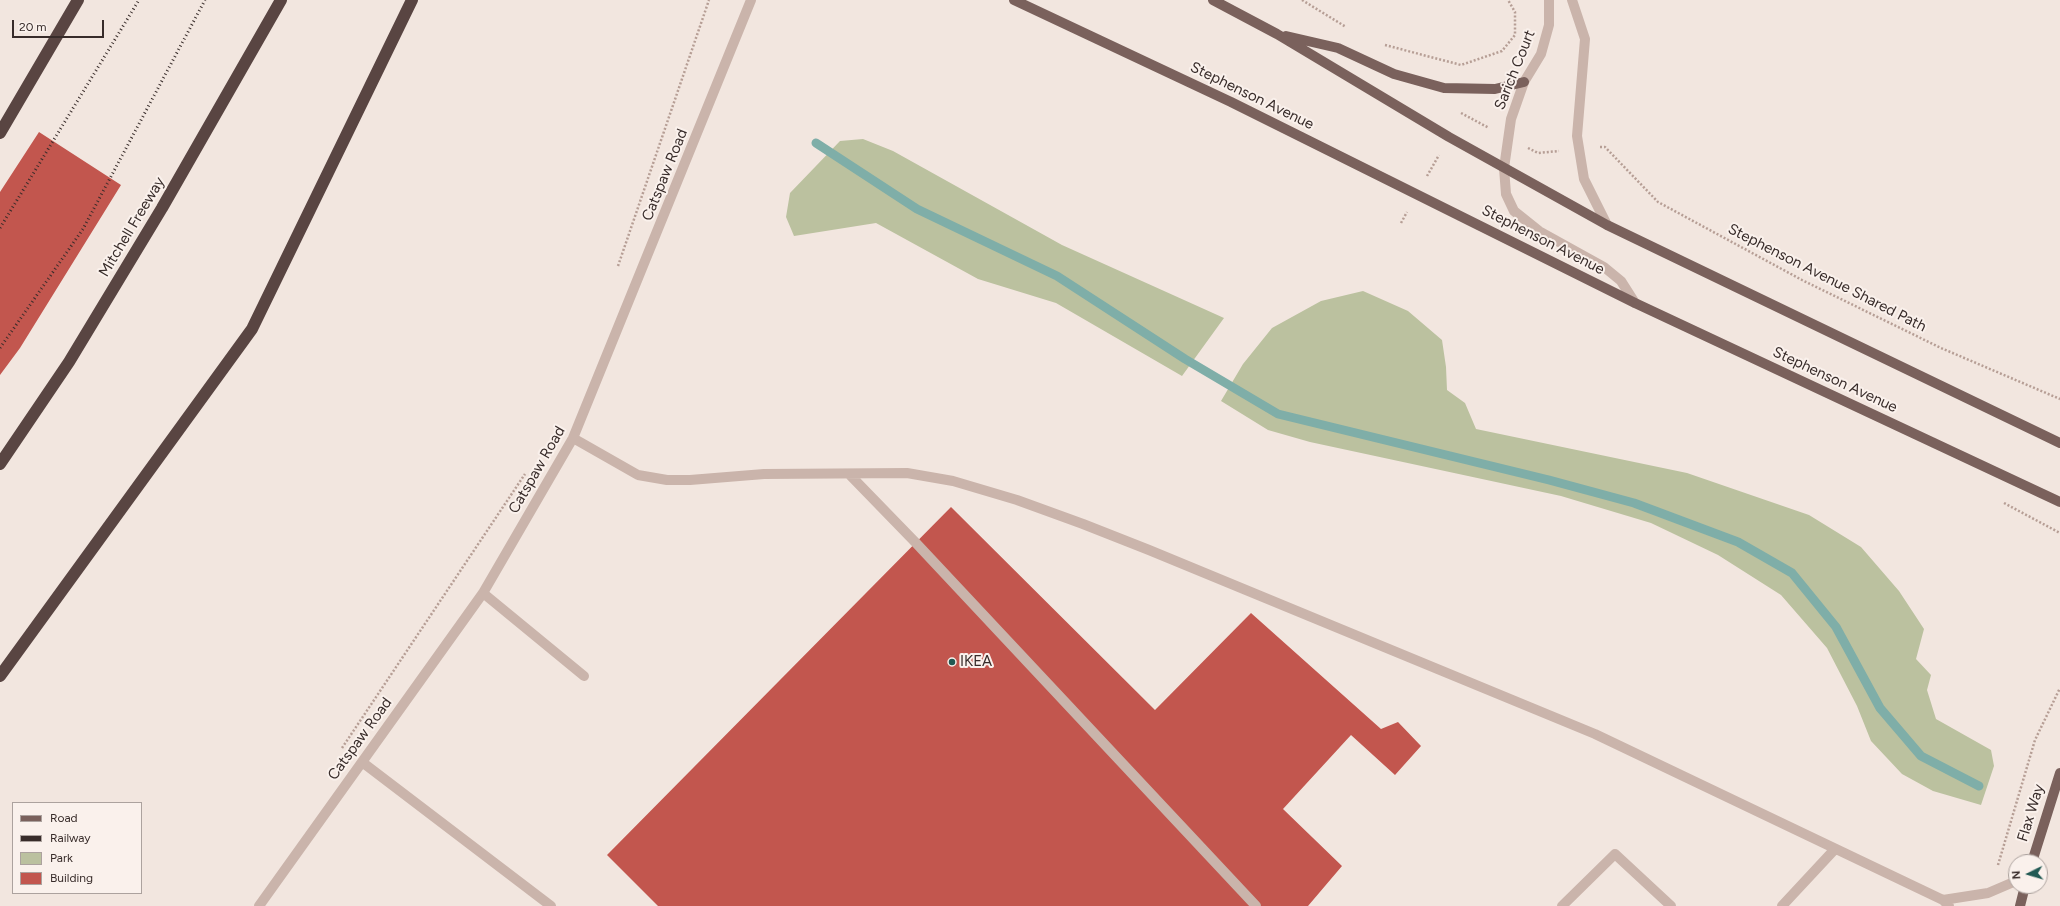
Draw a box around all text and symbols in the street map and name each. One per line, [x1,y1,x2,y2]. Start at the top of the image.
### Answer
scale bar [14,12,106,38]
text: 20 m [19,20,47,34]
street label: Sarich Court [1491,28,1539,112]
street label: Stephenson Avenue [1187,58,1317,134]
street label: Catspaw Road [638,126,692,224]
street label: Mitchell Freeway [95,174,169,280]
street label: Stephenson Avenue [1479,201,1607,279]
street label: Stephenson Avenue Shared Path [1725,220,1929,336]
street label: Stephenson Avenue [1770,343,1900,417]
street label: Catspaw Road [505,423,569,517]
place label: IKEA [960,653,992,671]
marker: IKEA [947,657,957,667]
street label: Catspaw Road [324,694,396,784]
street label: Flax Way [2014,782,2048,844]
legend [12,802,142,894]
text: Road [50,811,78,825]
text: Railway [50,831,91,845]
text: Park [50,851,73,865]
north arrow [2008,854,2048,894]
text: N [2010,870,2023,880]
text: Building [50,871,93,885]

